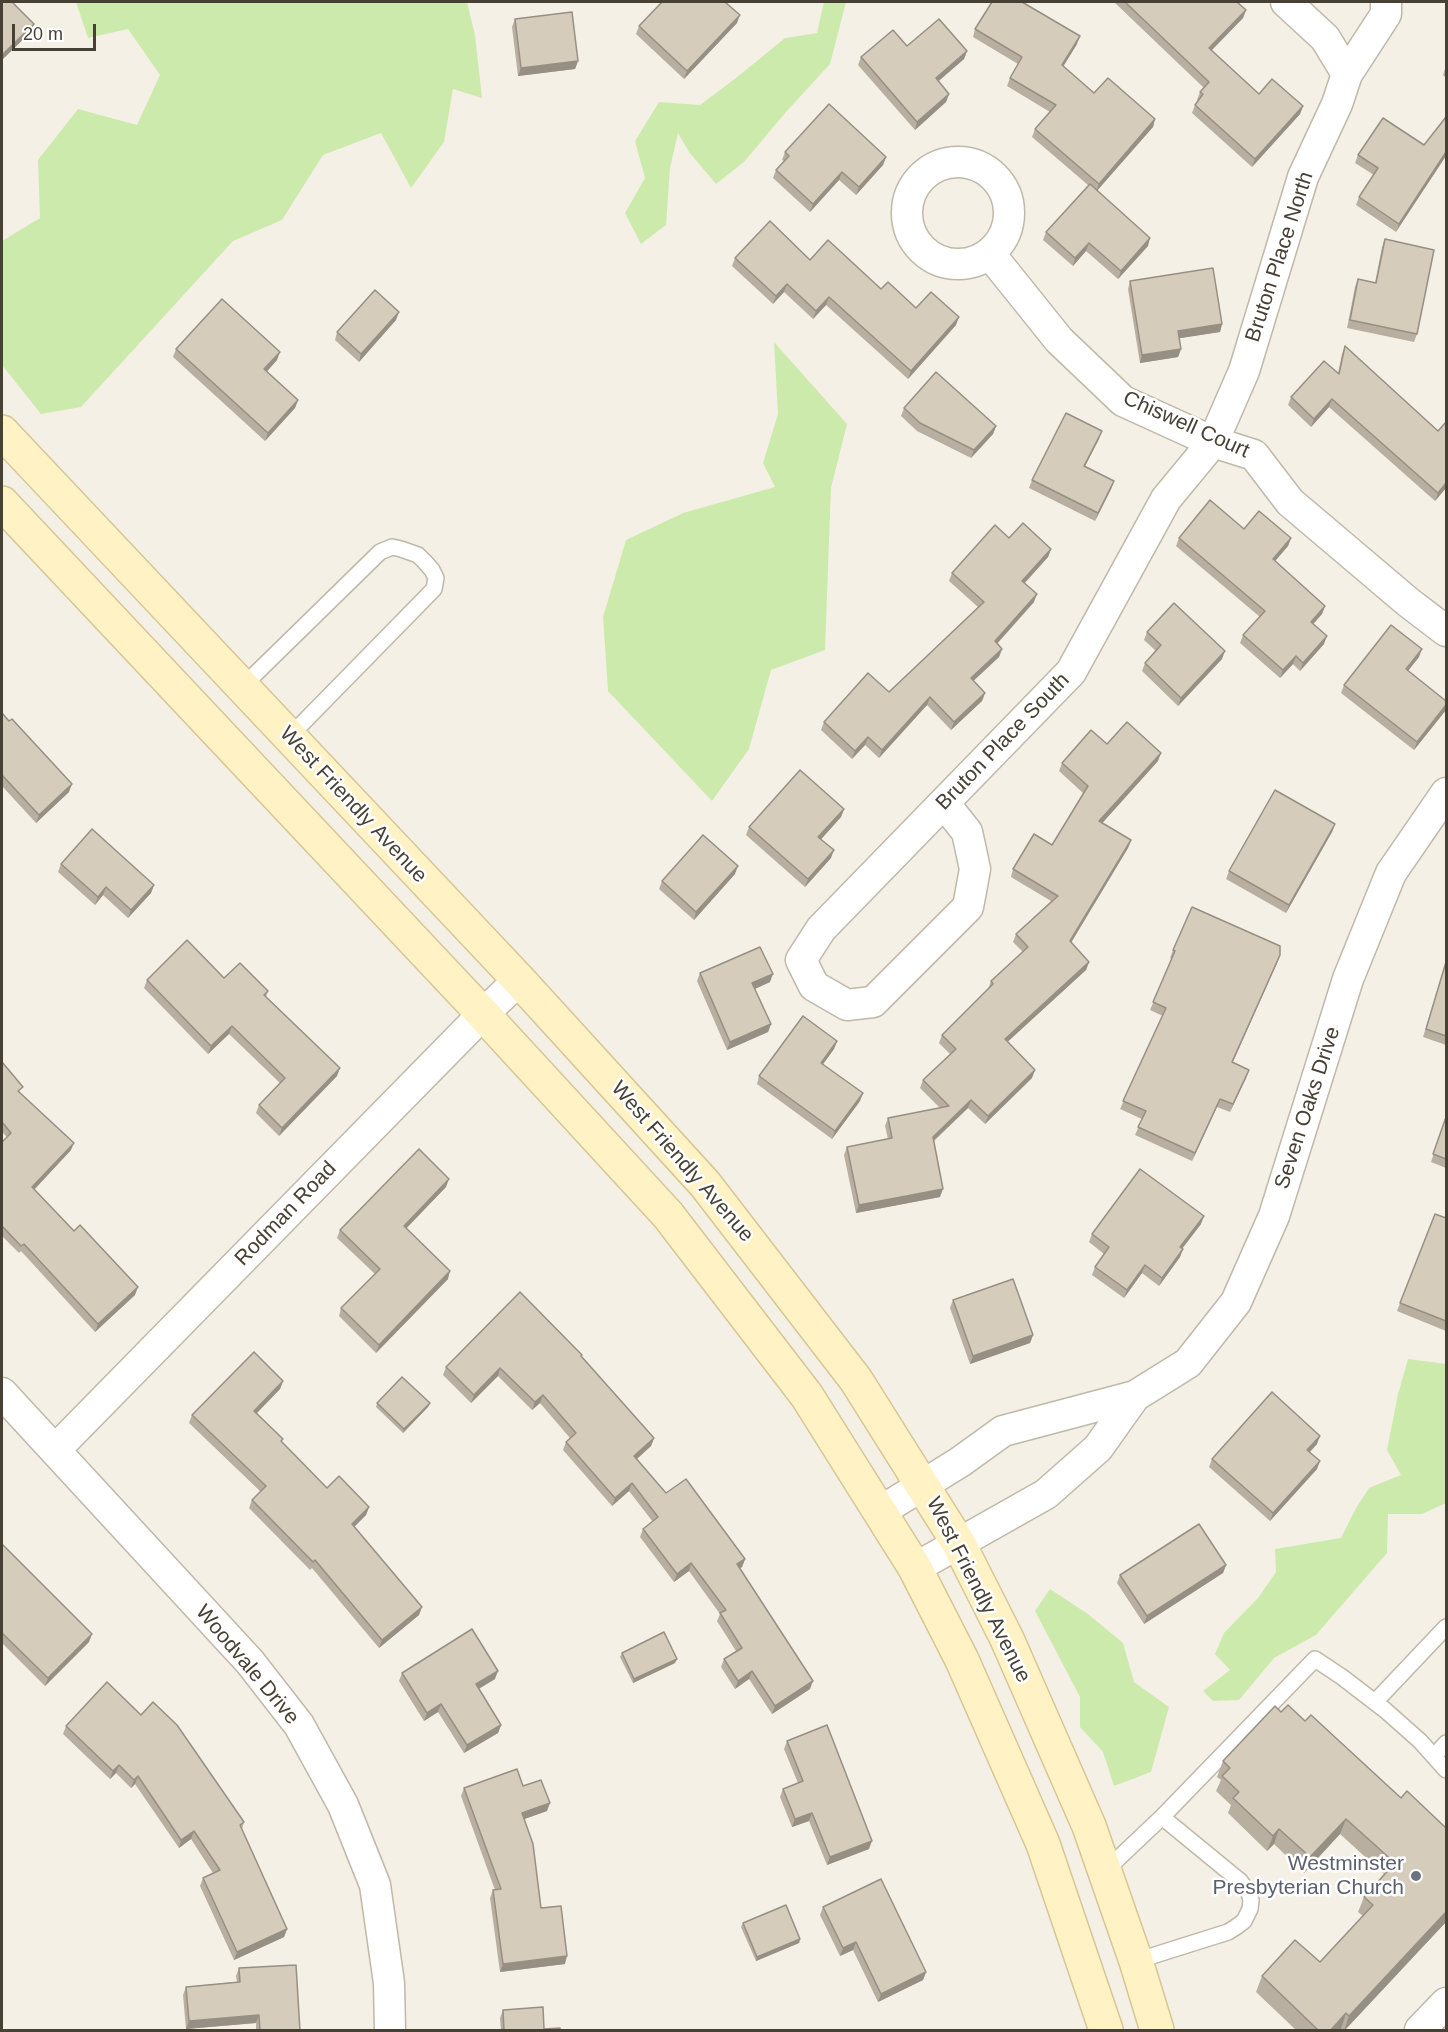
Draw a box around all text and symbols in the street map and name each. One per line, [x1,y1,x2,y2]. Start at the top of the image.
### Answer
scale bar [15,12,99,50]
text: 20 m [23,24,63,44]
street label: Bruton Place North [1241,169,1319,345]
street label: Chiswell Court [1119,386,1253,464]
street label: Bruton Place South [931,668,1075,816]
street label: West Friendly Avenue [274,722,432,888]
street label: Seven Oaks Drive [1270,1024,1346,1192]
street label: West Friendly Avenue [605,1077,759,1247]
street label: Rodman Road [230,1157,342,1271]
street label: West Friendly Avenue [920,1493,1036,1687]
street label: Woodvale Drive [190,1600,304,1730]
place label: Westminster Presbyterian Church [1213,1851,1404,1901]
marker: Westminster Presbyterian Church [1409,1869,1423,1883]

